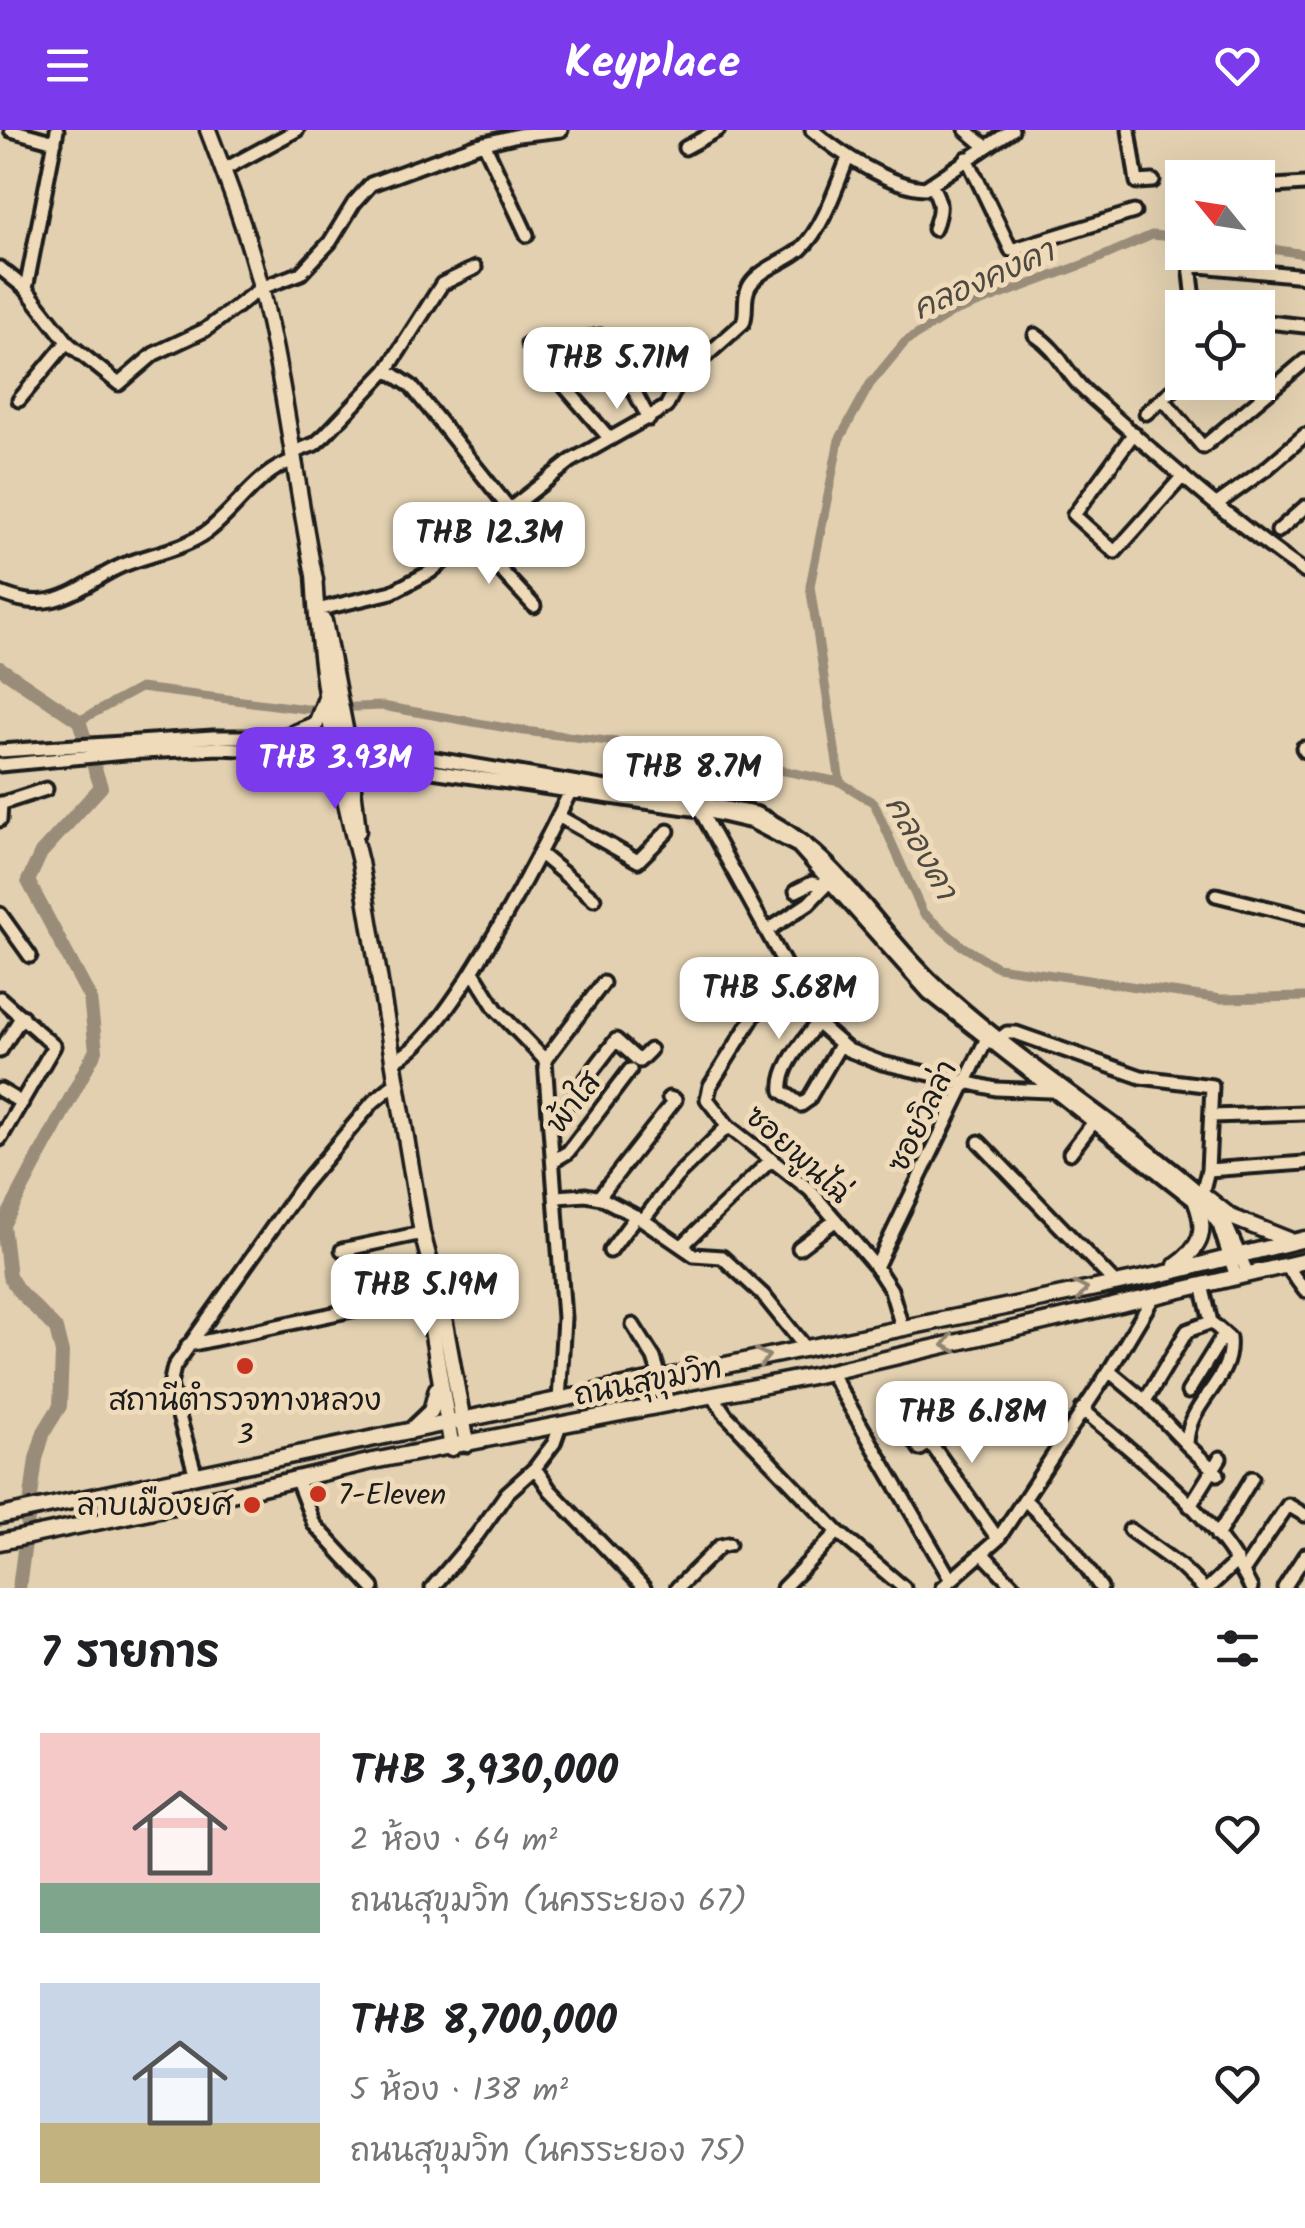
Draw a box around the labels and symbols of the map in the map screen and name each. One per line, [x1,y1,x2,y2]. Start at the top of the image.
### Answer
north arrow [1165,160,1275,270]
water label: คลองคงคา [905,227,1065,335]
pin: THB 5.71M [503,327,731,412]
pin: THB 12.3M [375,502,603,587]
pin: THB 3.93M [221,727,449,812]
pin: THB 8.7M [590,736,796,821]
water label: คลองคา [870,787,970,912]
pin: THB 5.68M [665,957,893,1042]
street label: ซอยวิลล่า [876,1052,972,1181]
street label: พ้าใส [535,1061,615,1145]
street label: ซอยพูนไฉ่ [733,1095,861,1217]
pin: THB 5.19M [311,1254,539,1339]
one-way arrow [1072,1281,1089,1302]
one-way arrow [941,1332,958,1353]
street label: ถนนสุขุมวิท [570,1345,727,1421]
one-way arrow [754,1348,771,1369]
marker: สถานีตำรวจทางหลวง 3 [234,1355,256,1377]
place label: สถานีตำรวจทางหลวง 3 [109,1378,381,1460]
pin: THB 6.18M [858,1381,1086,1466]
place label: 7-Eleven [338,1472,446,1520]
place label: ลาบเมืองยศ [77,1483,234,1531]
marker: 7-Eleven [307,1483,329,1505]
marker: ลาบเมืองยศ [241,1494,263,1516]

